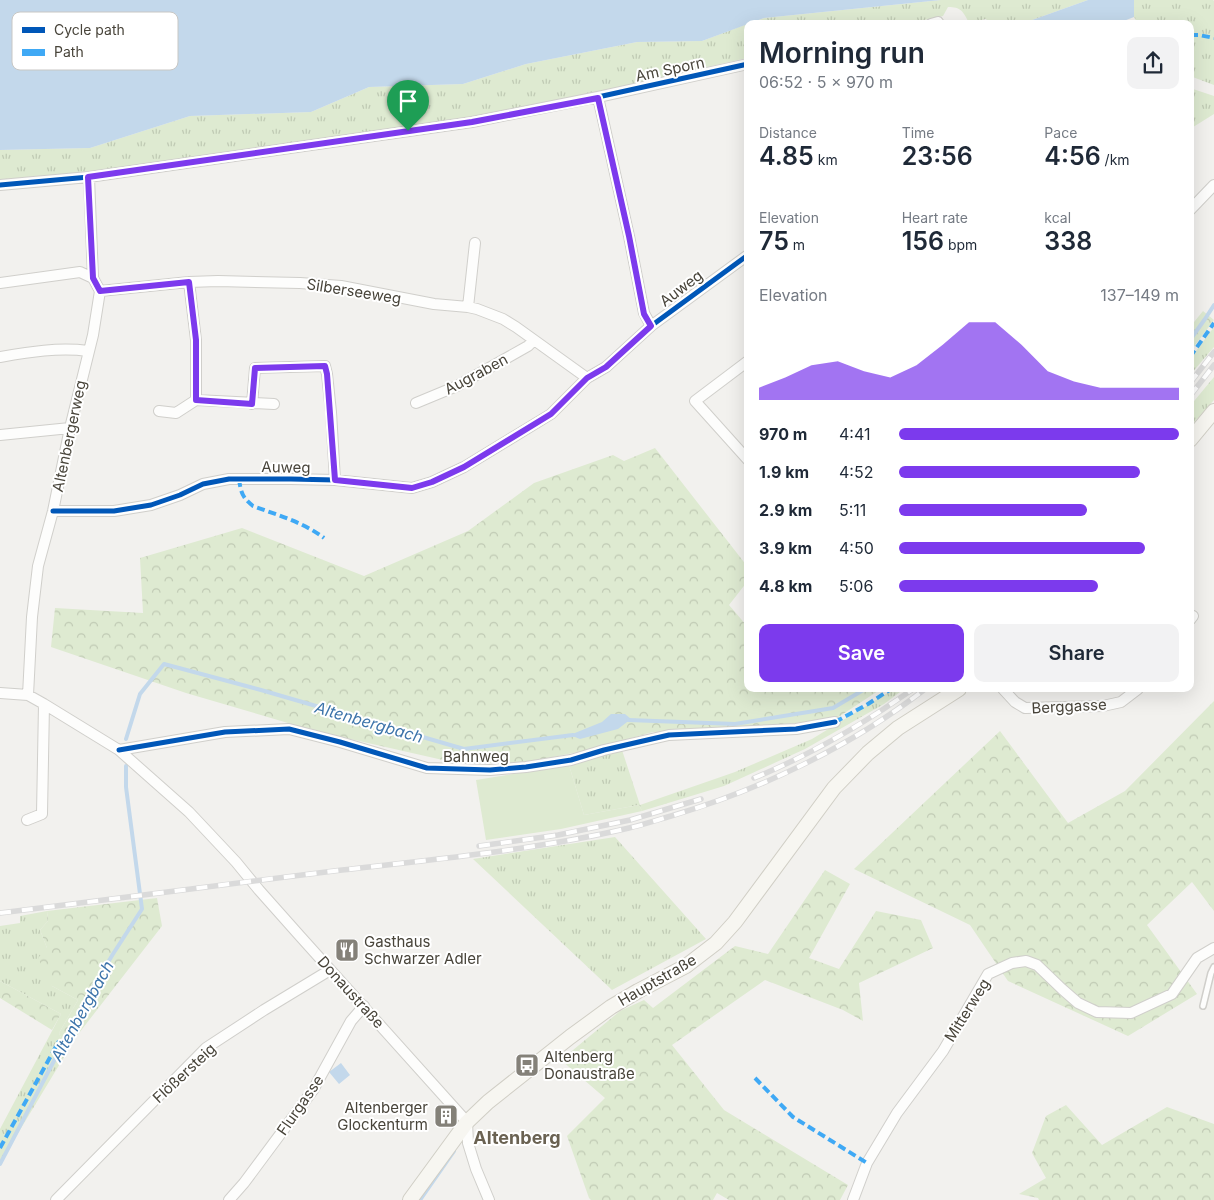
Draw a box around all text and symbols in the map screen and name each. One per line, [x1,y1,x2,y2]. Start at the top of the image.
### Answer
legend [12,12,178,70]
text: Cycle path [54,21,125,38]
text: Morning run [759,36,925,70]
button: share [1127,37,1179,89]
text: Path [54,43,84,60]
street label: Am Sporn [634,52,706,86]
text: 06:52 · 5 × 970 m [759,72,893,92]
pin [387,80,429,131]
icon: arrive [394,87,422,115]
text: Distance [759,124,817,141]
text: Time [902,124,935,141]
text: Pace [1044,124,1077,141]
text: 4.85 [759,141,814,171]
text: 23:56 [902,141,973,171]
text: 4:56 [1044,141,1101,171]
text: km [814,151,838,168]
text: /km [1101,151,1130,168]
text: Elevation [759,209,819,226]
text: Heart rate [902,209,968,226]
text: kcal [1044,209,1071,226]
text: 75 [759,226,789,256]
text: 156 [902,226,944,256]
text: 338 [1044,226,1092,256]
text: m [789,236,805,253]
text: bpm [944,236,977,253]
street label: Auweg [656,266,706,310]
street label: Silberseeweg [305,274,403,308]
text: Elevation [759,285,828,305]
text: 137–149 m [1100,285,1179,305]
street label: Augraben [441,349,511,399]
street label: Altenbergerweg [48,378,90,494]
text: 970 m [759,424,807,444]
text: 4:41 [839,424,870,444]
street label: Auweg [261,457,311,477]
text: 1.9 km [759,462,809,482]
text: 4:52 [839,462,873,482]
text: 2.9 km [759,500,812,520]
text: 5:11 [839,500,866,520]
text: 3.9 km [759,538,812,558]
text: 4:50 [839,538,874,558]
text: 4.8 km [759,576,812,596]
text: 5:06 [839,576,873,596]
button: Save [759,624,964,682]
button: Share [974,624,1179,682]
street label: Berggasse [1031,695,1107,717]
water label: Altenbergbach [312,697,425,747]
street label: Bahnweg [443,747,509,766]
place label: Gasthaus Schwarzer Adler [364,932,482,968]
restaurant icon: Gasthaus Schwarzer Adler [334,937,360,963]
street label: Hauptstraße [614,950,700,1010]
street label: Donaustraße [314,952,388,1032]
water label: Altenbergbach [46,957,118,1066]
street label: Mitterweg [940,975,994,1045]
street label: Flößersteig [148,1039,220,1107]
place label: Altenberg Donaustraße [544,1047,635,1083]
bus stop icon: Altenberg Donaustraße [514,1052,540,1078]
street label: Flurgasse [272,1071,328,1139]
place label: Altenberger Glockenturm [337,1098,428,1134]
building icon: Altenberger Glockenturm [433,1103,459,1129]
district label: Altenberg [473,1127,561,1148]

